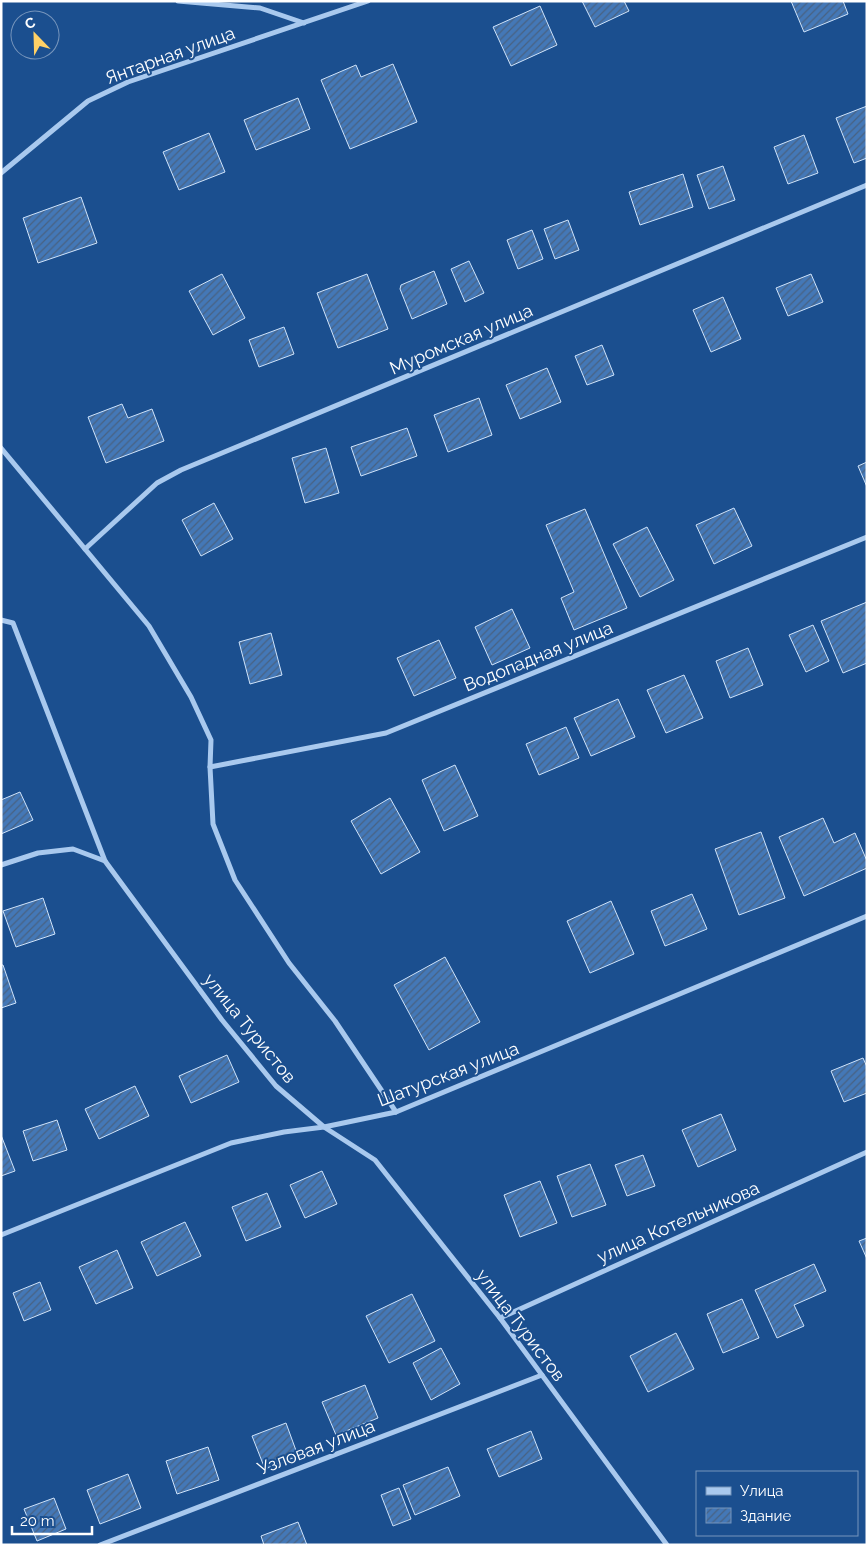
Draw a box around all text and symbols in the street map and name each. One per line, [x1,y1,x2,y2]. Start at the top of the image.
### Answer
north arrow [10,10,60,60]
text: С [22,14,38,32]
street label: Янтарная улица [102,22,238,88]
street label: Муромская улица [386,299,536,379]
street label: Водопадная улица [460,616,616,696]
street label: улица Туристов [199,969,301,1087]
street label: Шатурская улица [374,1037,522,1111]
street label: улица Котельникова [594,1177,762,1267]
street label: улица Туристов [472,1265,570,1385]
street label: Узловая улица [254,1415,378,1479]
legend [696,1471,858,1536]
text: Улица [740,1482,784,1500]
scale bar [12,1504,92,1536]
text: Здание [740,1507,792,1525]
text: 20 m [20,1512,55,1530]

